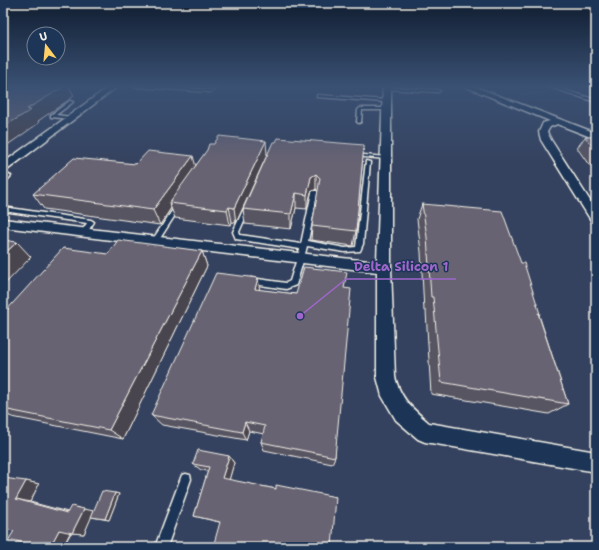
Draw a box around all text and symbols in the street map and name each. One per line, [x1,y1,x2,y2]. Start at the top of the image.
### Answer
north arrow [26,26,66,66]
text: U [38,29,49,45]
callout: Delta Silicon 1 [346,254,456,279]
text: Delta Silicon 1 [354,258,448,275]

